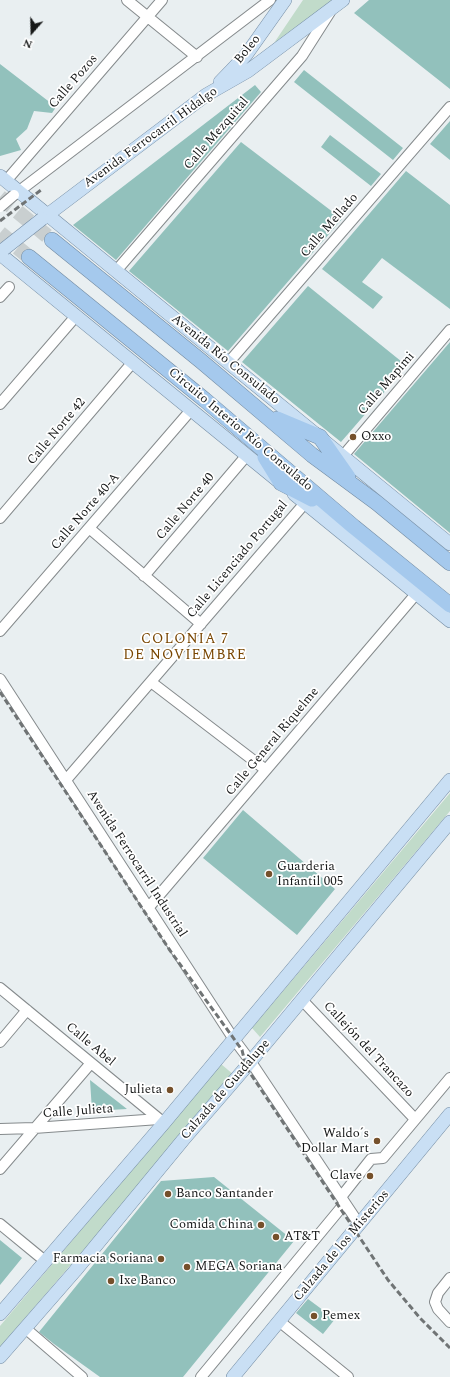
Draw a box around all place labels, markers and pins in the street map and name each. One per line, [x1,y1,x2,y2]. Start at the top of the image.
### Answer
place label: Oxxo [361,429,391,445]
marker: Oxxo [348,432,358,442]
place label: Guarderia Infantil 005 [277,859,343,890]
marker: Guarderia Infantil 005 [264,869,274,879]
place label: Julieta [125,1082,162,1098]
marker: Julieta [165,1085,175,1095]
place label: Waldo´s Dollar Mart [301,1126,369,1157]
marker: Waldo´s Dollar Mart [372,1136,382,1146]
place label: Clave [330,1168,362,1184]
marker: Clave [365,1171,375,1181]
place label: Banco Santander [176,1186,273,1202]
marker: Banco Santander [163,1189,173,1199]
place label: Comida China [170,1217,253,1233]
marker: Comida China [256,1220,266,1230]
place label: AT&T [284,1229,320,1245]
marker: AT&T [271,1232,281,1242]
place label: Farmacia Soriana [53,1251,153,1267]
marker: Farmacia Soriana [156,1254,166,1264]
place label: MEGA Soriana [195,1259,282,1275]
marker: MEGA Soriana [182,1262,192,1272]
place label: Ixe Banco [119,1273,176,1289]
marker: Ixe Banco [106,1276,116,1286]
place label: Pemex [322,1308,360,1324]
marker: Pemex [309,1311,319,1321]

